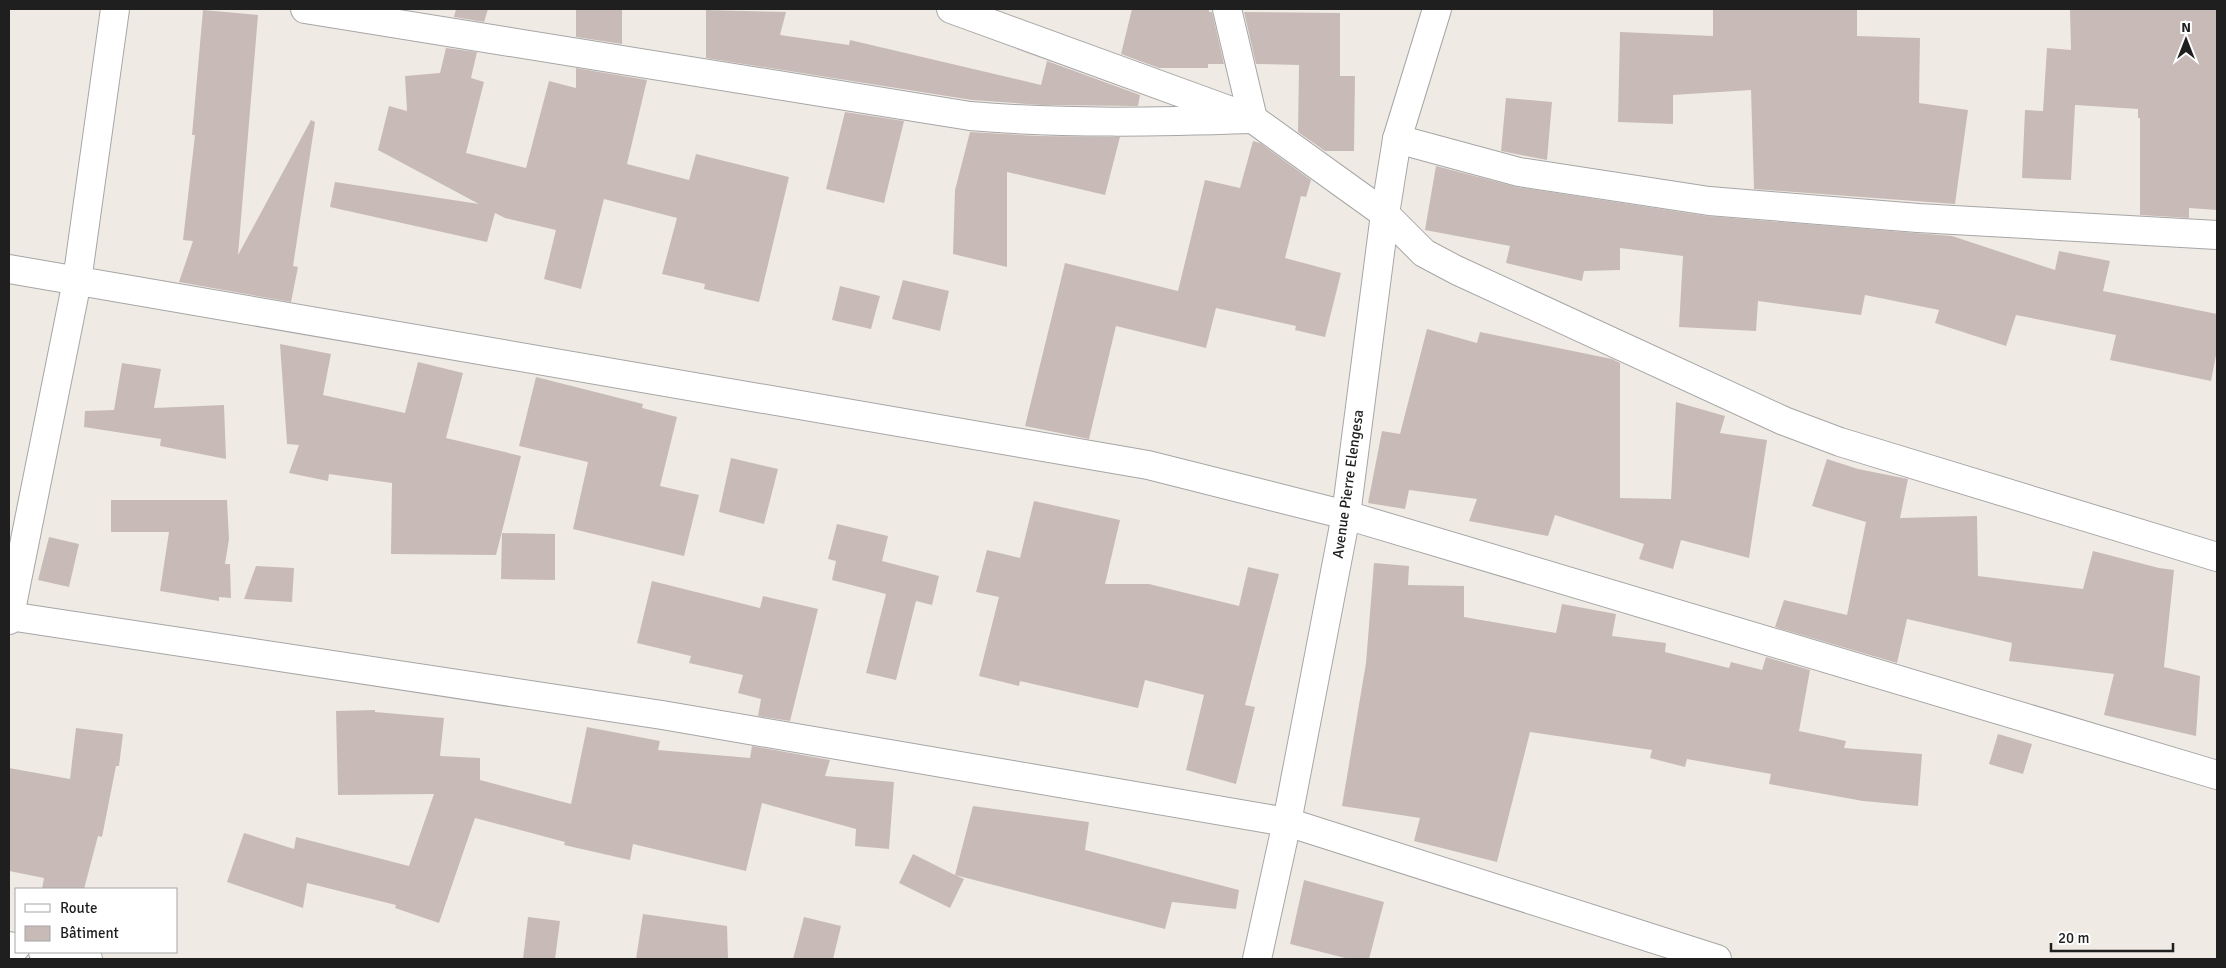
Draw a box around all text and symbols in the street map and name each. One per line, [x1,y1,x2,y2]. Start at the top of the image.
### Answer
north arrow [2161,15,2211,65]
text: N [2181,19,2191,36]
street label: Avenue Pierre Elengesa [1329,409,1367,559]
legend [15,888,178,953]
text: Route [60,899,97,917]
scale bar [2051,920,2174,952]
text: Bâtiment [60,924,119,942]
text: 20 m [2058,929,2089,947]

